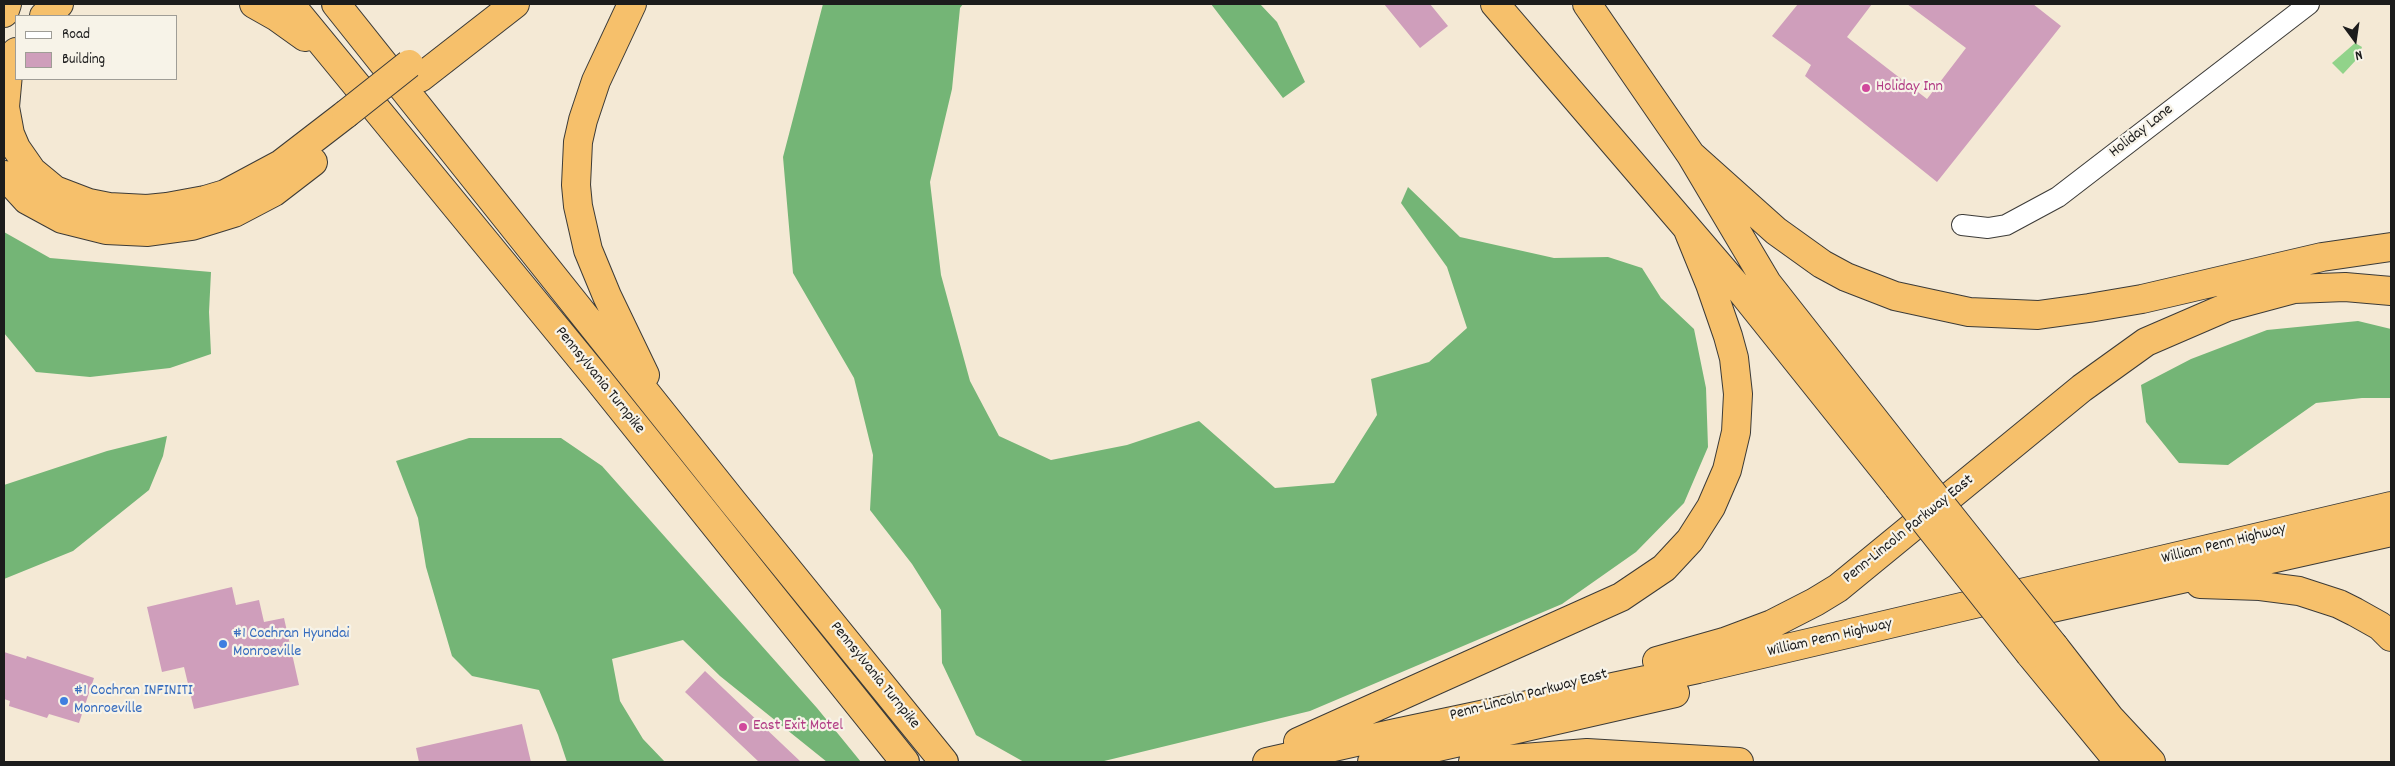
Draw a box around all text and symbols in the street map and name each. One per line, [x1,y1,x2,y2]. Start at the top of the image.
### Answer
legend [15,15,178,80]
north arrow [2330,15,2380,65]
text: Road [62,24,90,46]
text: N [2353,44,2364,65]
text: Building [62,49,105,71]
place label: Holiday Inn [1876,78,1943,98]
marker: Holiday Inn [1860,82,1872,94]
street label: Holiday Lane [2106,101,2178,163]
street label: Pennsylvania Turnpike [550,324,648,438]
street label: Penn-Lincoln Parkway East [1840,471,1978,589]
street label: William Penn Highway [2160,520,2288,570]
street label: William Penn Highway [1766,615,1894,663]
street label: Pennsylvania Turnpike [825,619,923,733]
place label: #1 Cochran Hyundai Monroeville [233,625,350,663]
marker: #1 Cochran Hyundai Monroeville [217,638,229,650]
street label: Penn-Lincoln Parkway East [1448,666,1610,726]
place label: #1 Cochran INFINITI Monroeville [74,682,193,720]
marker: #1 Cochran INFINITI Monroeville [58,695,70,707]
place label: East Exit Motel [753,717,843,737]
marker: East Exit Motel [737,721,749,733]

